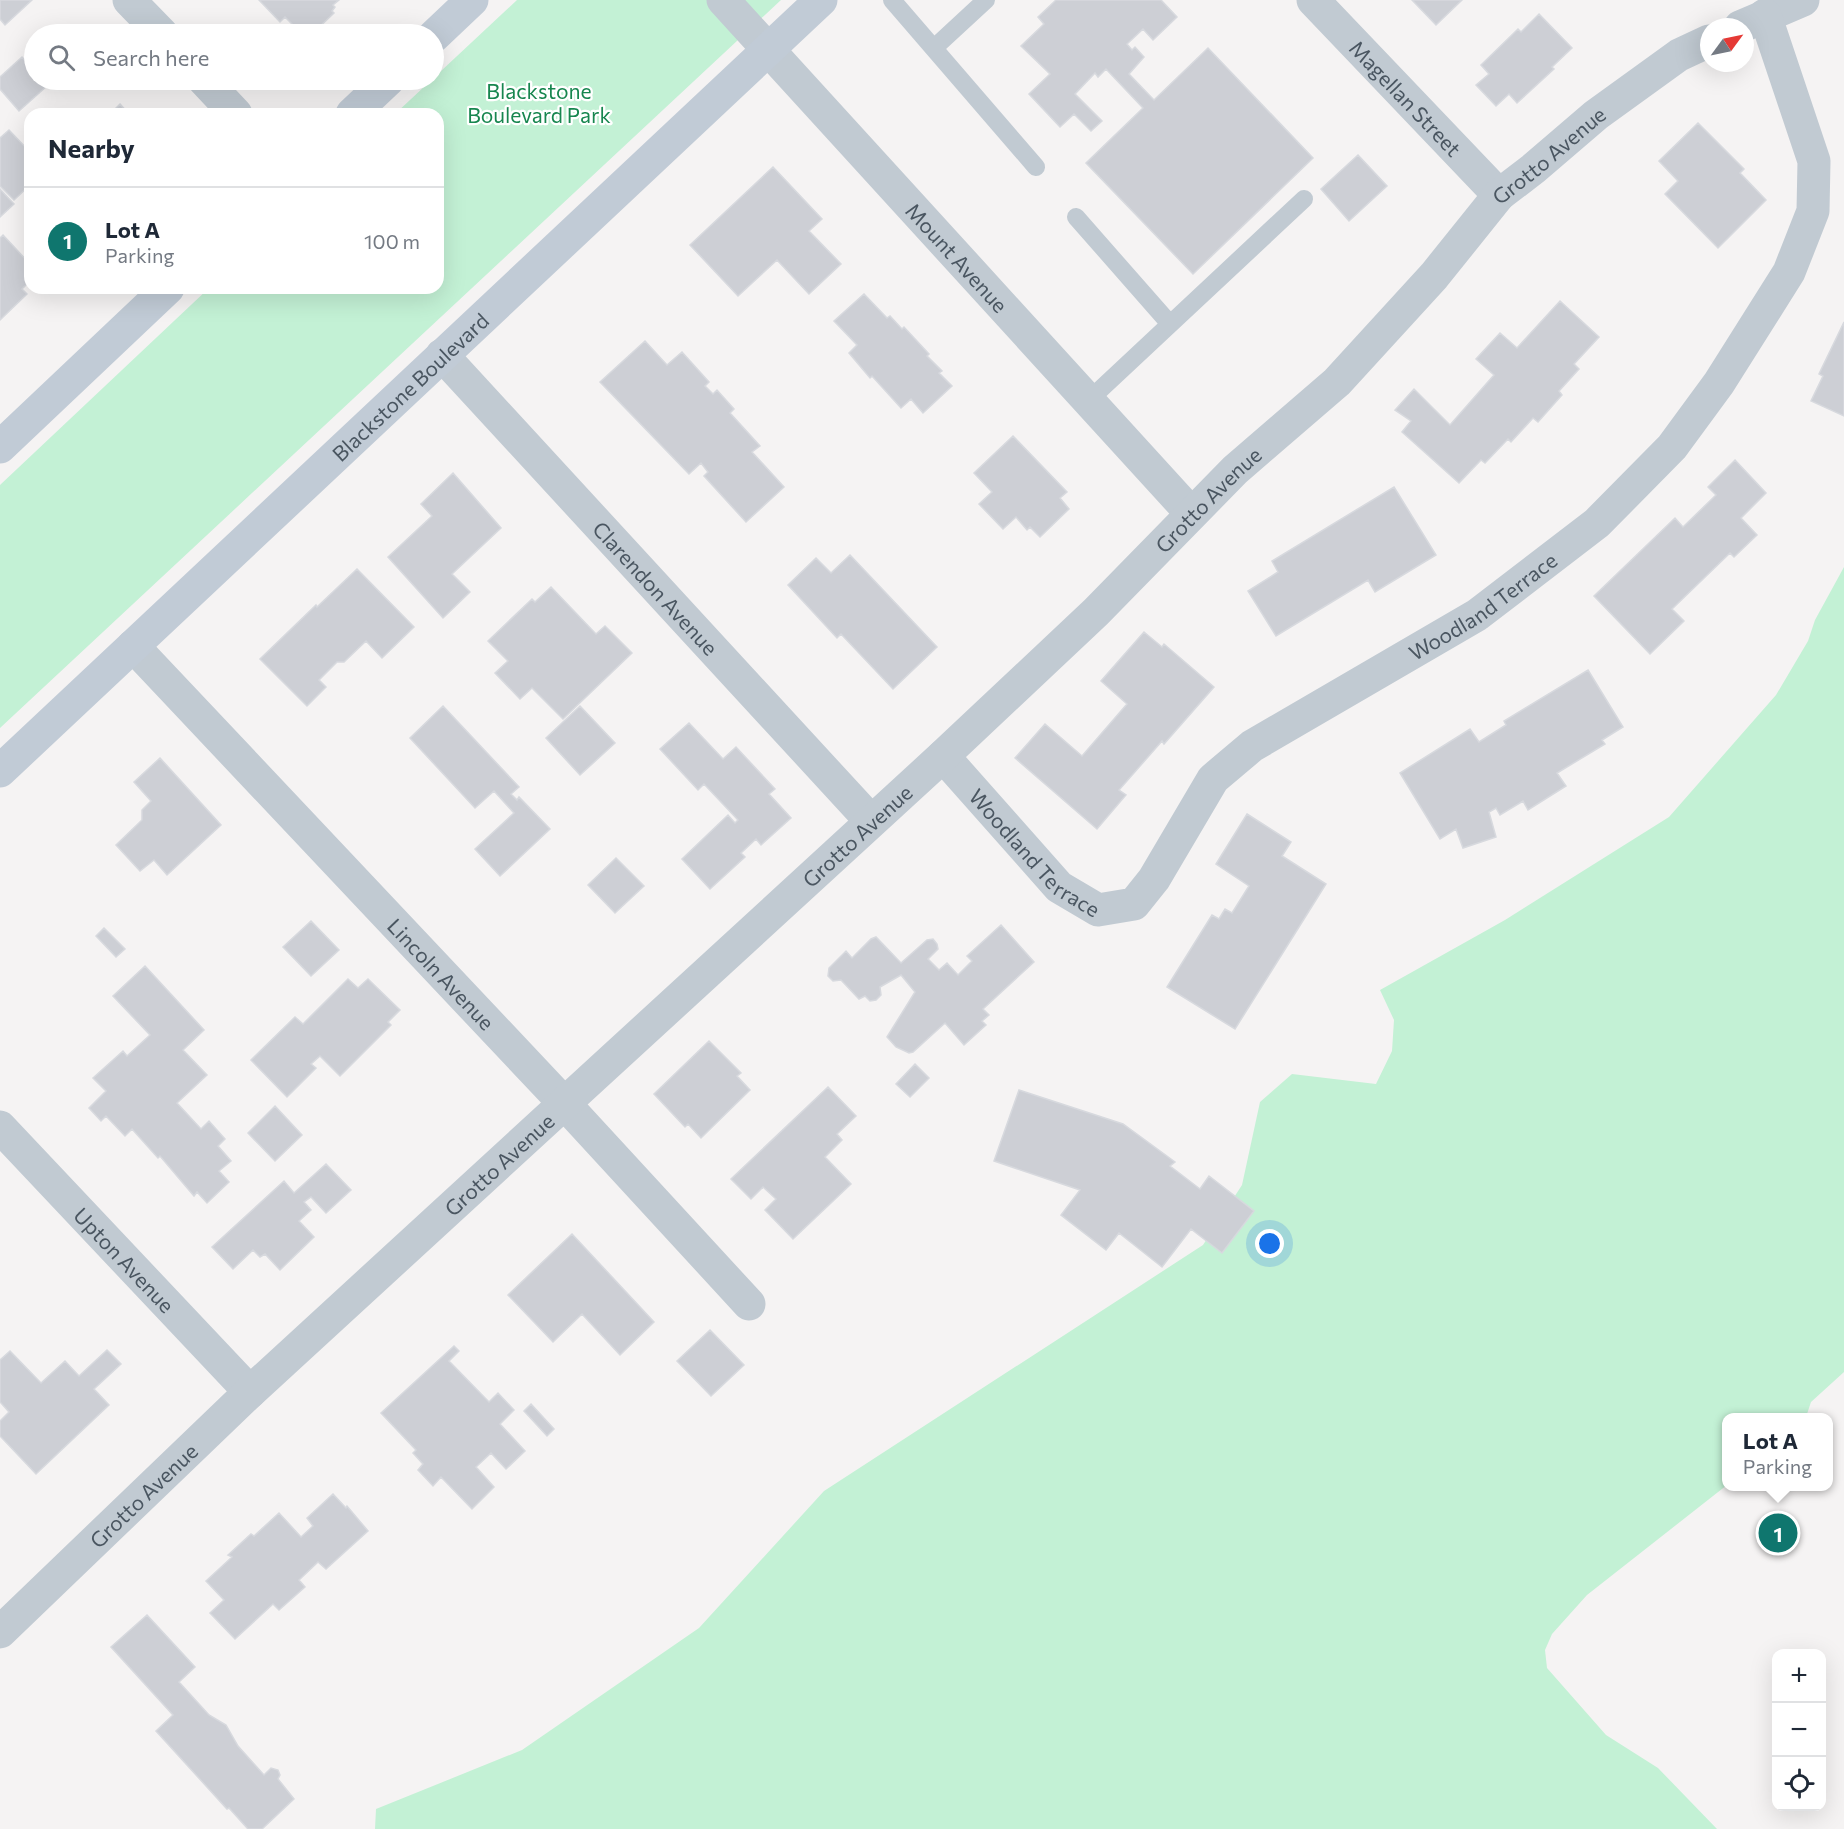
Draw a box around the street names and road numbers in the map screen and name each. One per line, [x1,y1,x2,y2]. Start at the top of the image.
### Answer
street label: Magellan Street [1345,35,1467,161]
street label: Grotto Avenue [1487,100,1610,209]
street label: Mount Avenue [901,197,1014,317]
street label: Blackstone Boulevard [326,307,493,466]
street label: Grotto Avenue [1149,441,1266,557]
street label: Clarendon Avenue [588,515,724,659]
street label: Woodland Terrace [1404,546,1561,665]
street label: Grotto Avenue [797,779,917,892]
street label: Woodland Terrace [965,783,1105,921]
street label: Lincoln Avenue [383,912,500,1034]
street label: Grotto Avenue [439,1107,558,1220]
street label: Upton Avenue [70,1202,180,1317]
street label: Grotto Avenue [84,1438,202,1552]

